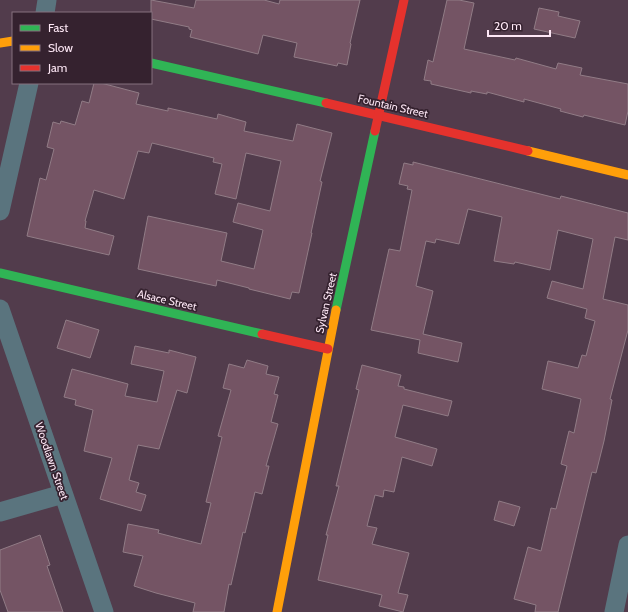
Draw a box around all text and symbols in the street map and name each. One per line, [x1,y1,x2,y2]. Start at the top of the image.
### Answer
legend [12,12,152,84]
scale bar [488,12,550,38]
text: 20 m [494,18,522,33]
text: Fast [48,20,68,35]
text: Slow [48,40,73,55]
text: Jam [47,60,67,75]
street label: Fountain Street [357,91,430,121]
street label: Sylvan Street [312,271,340,335]
street label: Alsace Street [136,286,198,314]
street label: Woodlawn Street [32,421,72,502]

